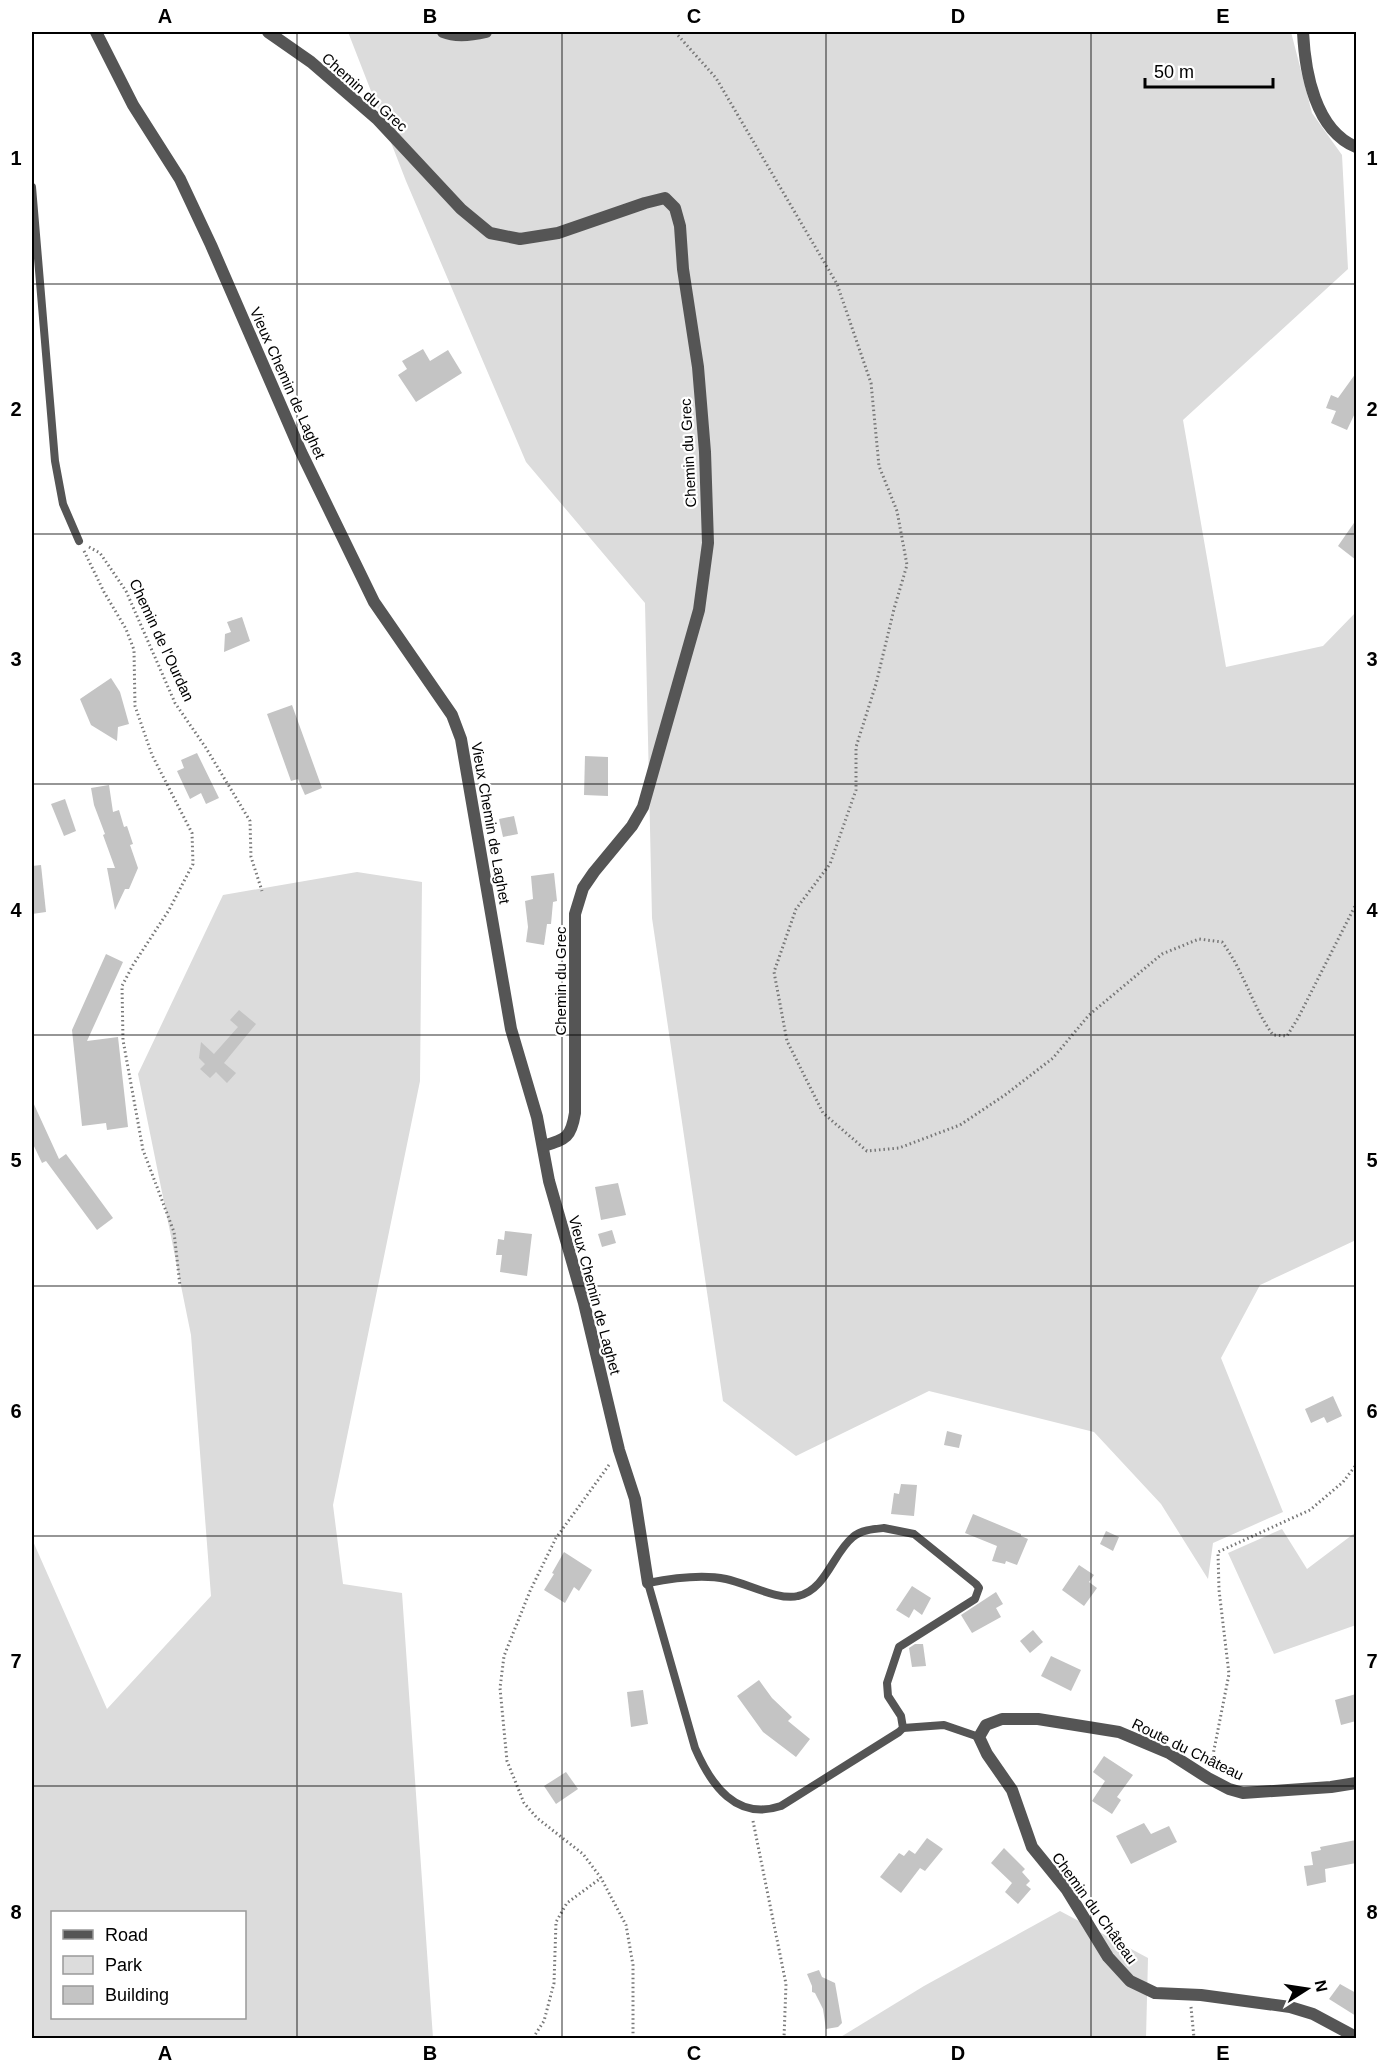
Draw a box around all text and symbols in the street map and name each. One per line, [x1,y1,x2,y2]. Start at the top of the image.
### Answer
text: A [158,5,172,27]
text: B [423,5,437,27]
text: C [687,5,701,27]
text: D [951,5,965,27]
text: E [1216,5,1230,27]
street label: Chemin du Grec [319,49,412,135]
scale bar [1145,51,1272,89]
text: 50 m [1154,62,1194,82]
text: 1 [10,147,22,169]
text: 1 [1366,147,1378,169]
street label: Vieux Chemin de Laghet [247,305,329,462]
text: 2 [10,398,22,420]
street label: Chemin du Grec [677,398,699,508]
text: 2 [1366,398,1378,420]
street label: Chemin de l'Ourdan [126,576,198,704]
text: 3 [10,648,22,670]
text: 3 [1366,648,1378,670]
street label: Vieux Chemin de Laghet [468,741,514,906]
text: 4 [10,899,22,921]
text: 4 [1366,899,1378,921]
street label: Chemin du Grec [552,926,569,1036]
text: 5 [10,1149,22,1171]
text: 5 [1366,1149,1378,1171]
street label: Vieux Chemin de Laghet [566,1214,625,1377]
text: 6 [10,1400,22,1422]
text: 6 [1366,1400,1378,1422]
text: 7 [10,1650,22,1672]
text: 7 [1366,1650,1378,1672]
street label: Route du Château [1130,1715,1246,1783]
street label: Chemin du Château [1049,1849,1141,1967]
text: 8 [10,1901,22,1923]
text: 8 [1366,1901,1378,1923]
legend [51,1911,246,2019]
text: Road [105,1925,148,1945]
text: Park [105,1955,143,1975]
north arrow [1277,1959,1337,2019]
text: N [1312,1979,1331,1993]
text: Building [105,1985,169,2005]
text: A [158,2042,172,2064]
text: B [423,2042,437,2064]
text: C [687,2042,701,2064]
text: D [951,2042,965,2064]
text: E [1216,2042,1230,2064]

